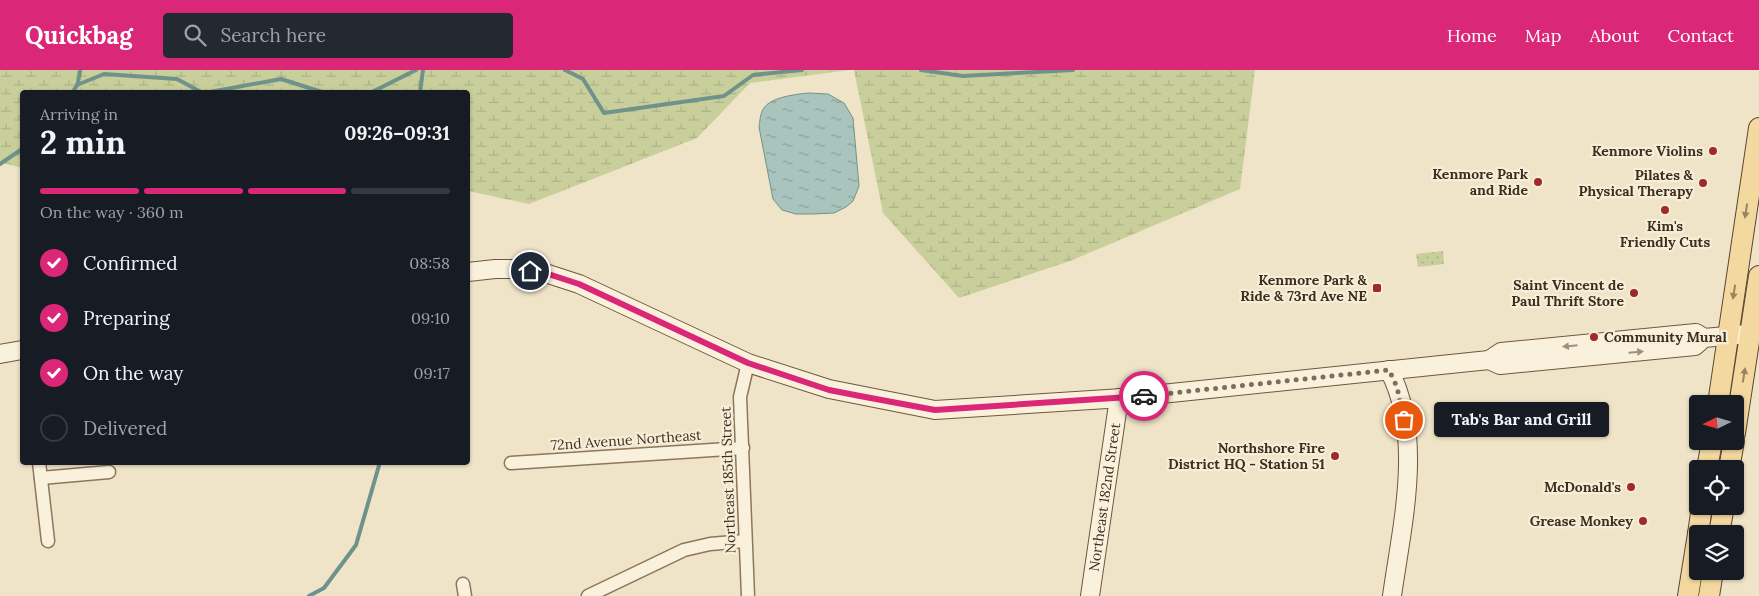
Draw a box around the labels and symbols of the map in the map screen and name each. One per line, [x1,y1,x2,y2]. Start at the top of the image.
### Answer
place label: Kenmore Violins [1592,142,1703,160]
marker: Kenmore Violins [1707,145,1719,157]
place label: Kenmore Park and Ride [1432,165,1529,199]
place label: Pilates & Physical Therapy [1579,166,1694,200]
marker: Kenmore Park and Ride [1532,176,1544,188]
marker: Pilates & Physical Therapy [1697,177,1709,189]
one-way arrow [1742,203,1750,219]
marker: Kim's Friendly Cuts [1659,204,1671,216]
place label: Kim's Friendly Cuts [1620,217,1710,251]
pin [509,250,551,292]
place label: Kenmore Park & Ride & 73rd Ave NE [1240,271,1368,305]
place label: Saint Vincent de Paul Thrift Store [1511,276,1624,310]
marker: Kenmore Park & Ride & 73rd Ave NE [1371,282,1383,294]
one-way arrow [1730,285,1738,301]
marker: Saint Vincent de Paul Thrift Store [1628,287,1640,299]
place label: Community Mural [1604,328,1727,346]
marker: Community Mural [1588,331,1600,343]
one-way arrow [1562,342,1578,350]
one-way arrow [1628,348,1644,356]
one-way arrow [1740,367,1748,383]
courier [1119,371,1169,421]
north arrow [1689,395,1744,450]
pin [1383,399,1425,441]
callout: Tab's Bar and Grill [1434,402,1609,438]
street label: Northeast 185th Street [716,406,740,554]
street label: Northeast 182nd Street [1085,421,1124,573]
street label: 72nd Avenue Northeast [550,426,703,454]
place label: Northshore Fire District HQ - Station 51 [1168,439,1325,473]
marker: Northshore Fire District HQ - Station 51 [1329,450,1341,462]
place label: McDonald's [1544,478,1621,496]
marker: McDonald's [1625,481,1637,493]
place label: Grease Monkey [1530,512,1633,530]
marker: Grease Monkey [1637,515,1649,527]

